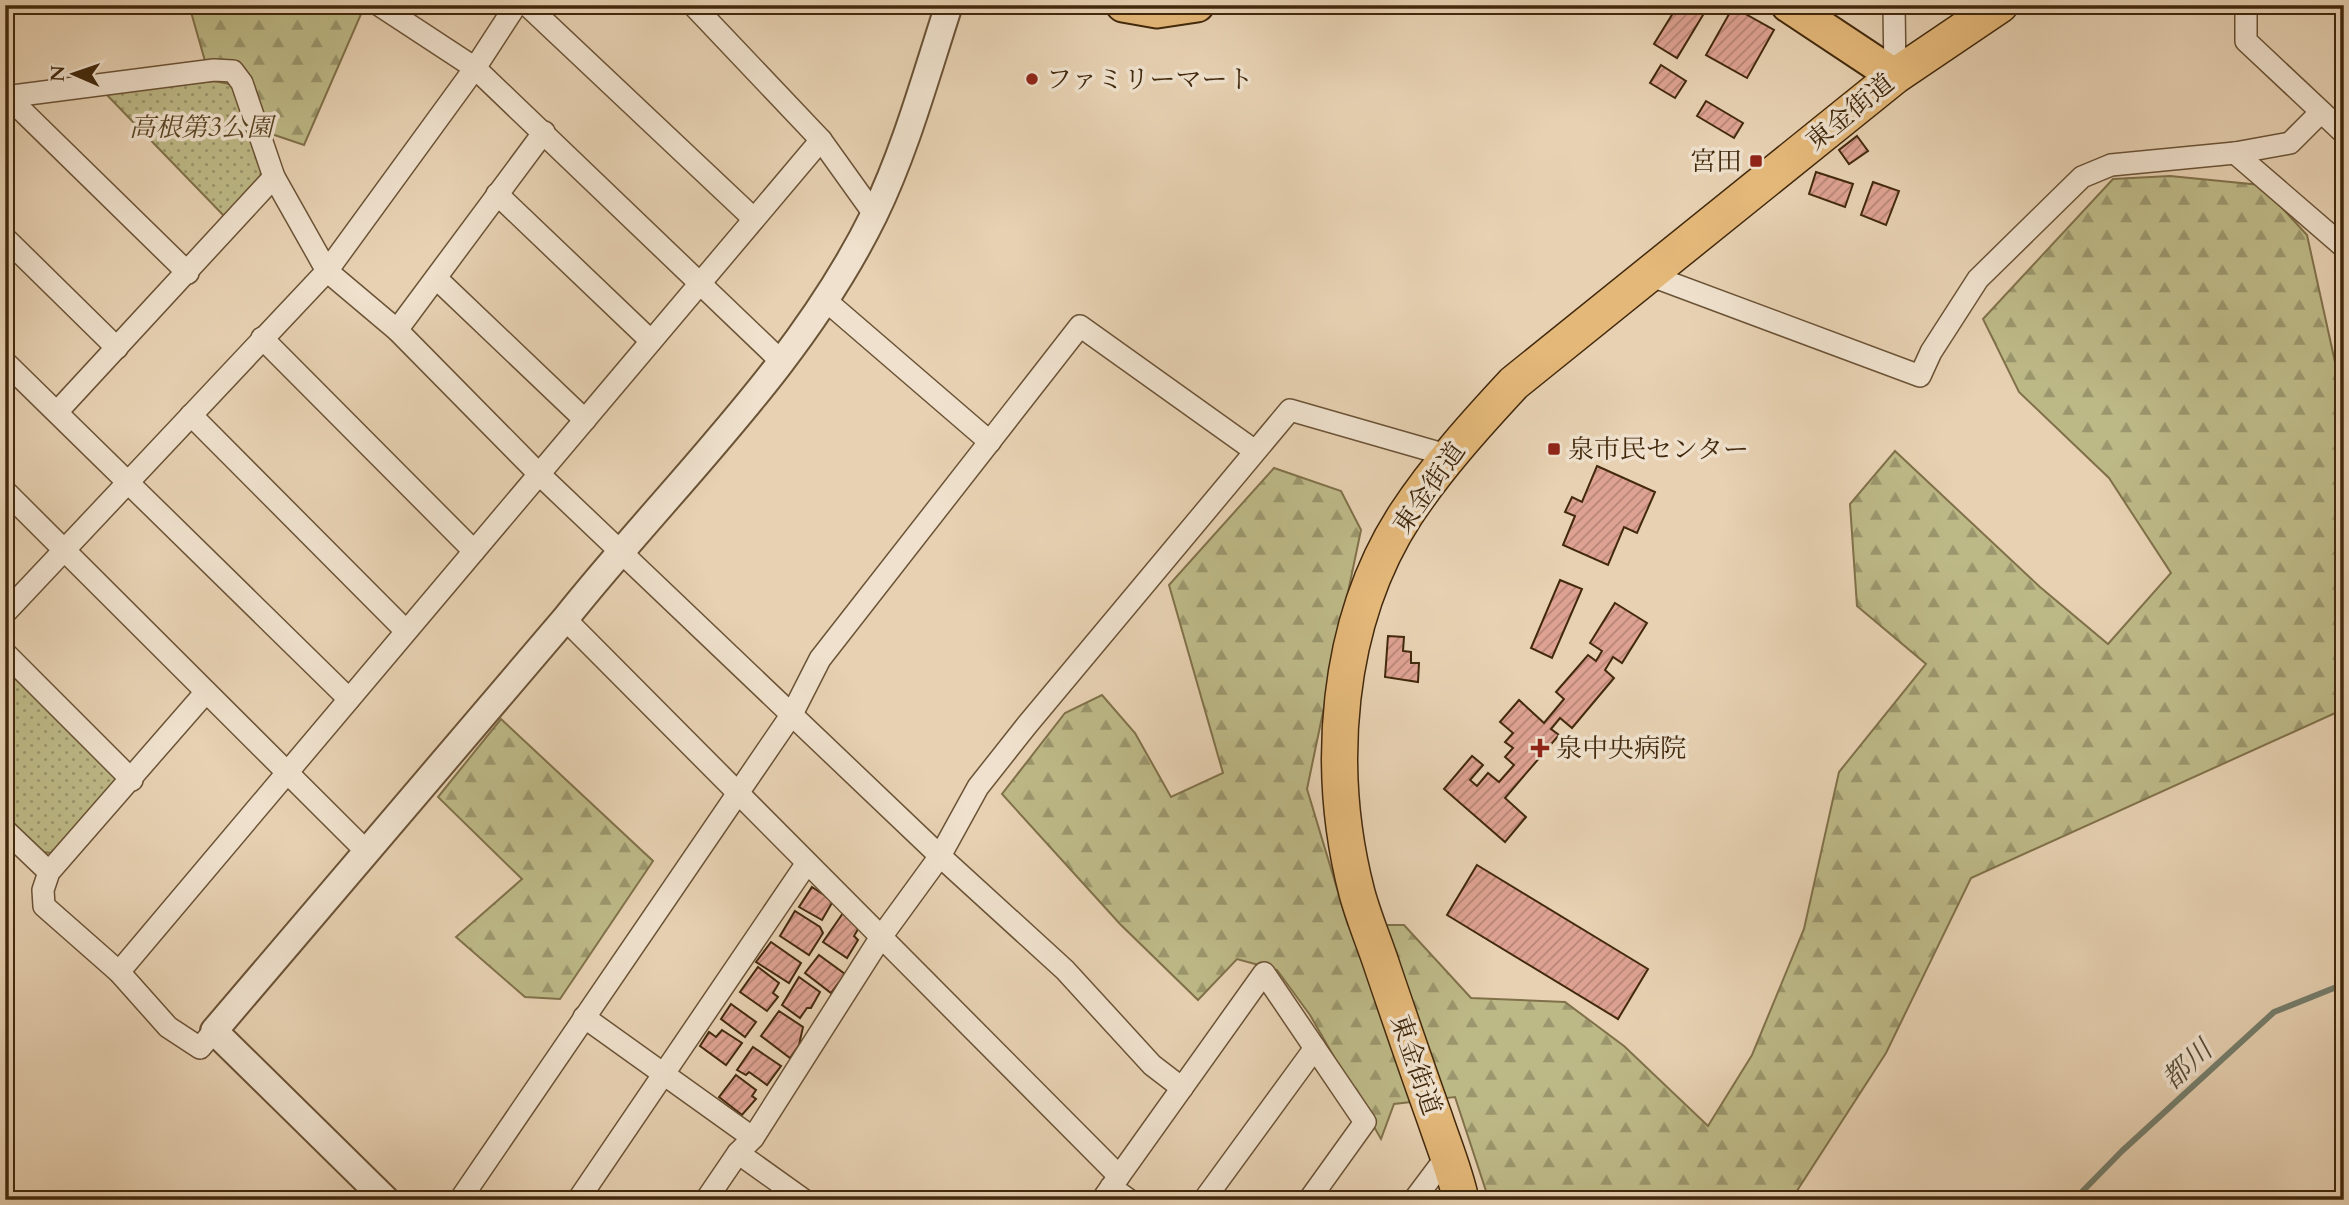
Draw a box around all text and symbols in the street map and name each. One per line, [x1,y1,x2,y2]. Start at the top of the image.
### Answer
north arrow [38,38,108,108]
place label: ファミリーマート [1046,62,1253,97]
text: N [45,64,71,82]
street label: 東金街道 [1799,66,1901,158]
marker: ファミリーマート [1024,71,1040,87]
park label: 高根第3公園 [129,110,277,145]
place label: 宮田 [1690,144,1742,179]
marker: 宮田 [1748,153,1764,169]
place label: 泉市民センター [1568,432,1749,467]
street label: 東金街道 [1385,435,1473,541]
marker: 泉市民センター [1546,441,1562,457]
place label: 泉中央病院 [1556,731,1686,766]
marker: 泉中央病院 [1530,738,1550,758]
street label: 東金街道 [1383,1010,1449,1120]
water label: 都川 [2154,1030,2223,1098]

